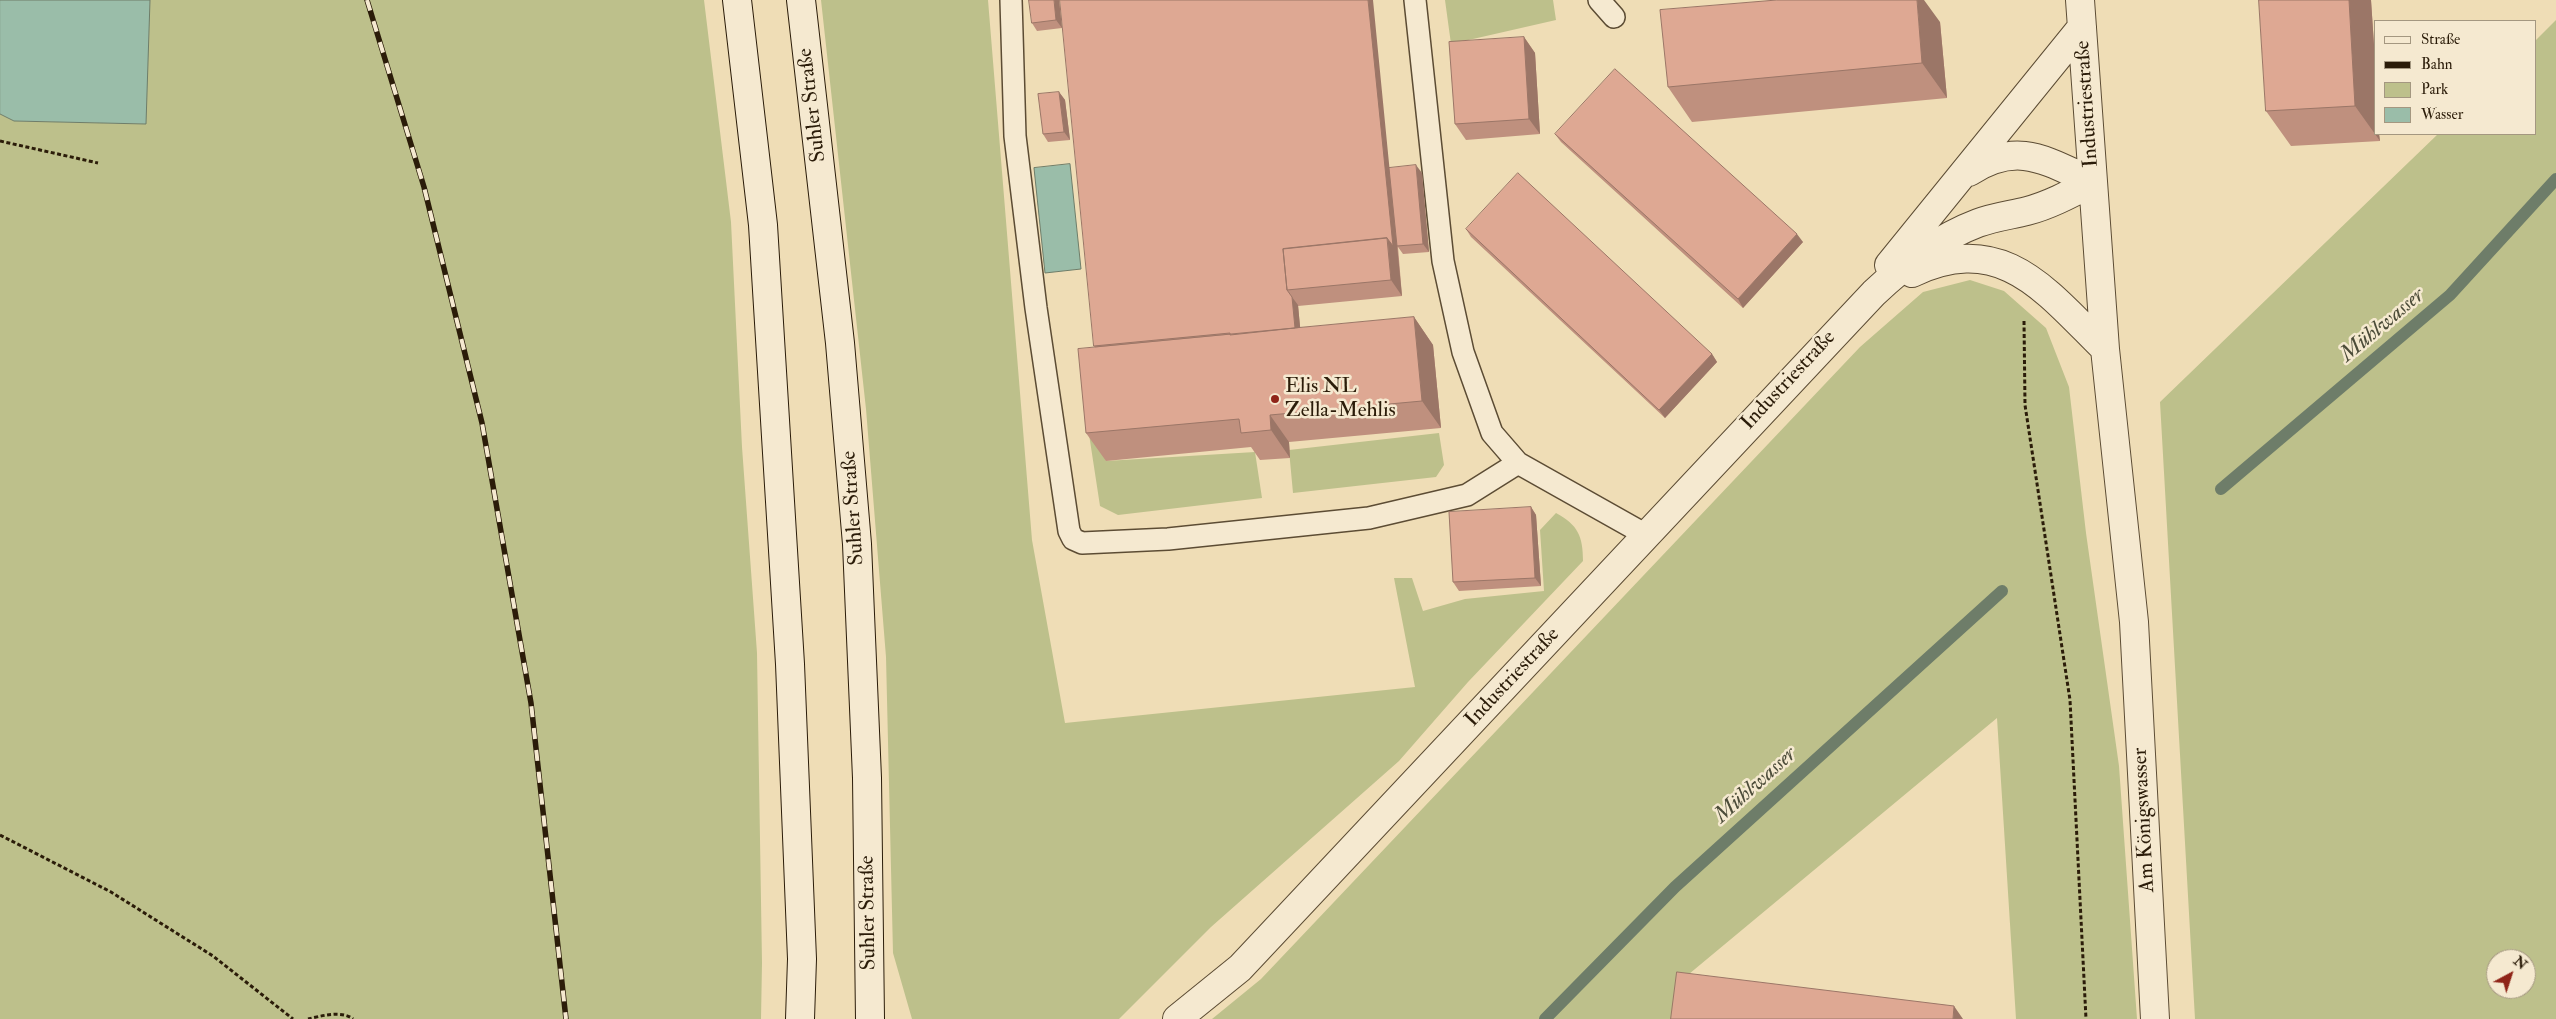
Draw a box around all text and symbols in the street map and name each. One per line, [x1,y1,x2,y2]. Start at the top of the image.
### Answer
legend [2374,20,2536,135]
text: Straße [2421,30,2460,49]
street label: Industriestraße [2071,40,2105,168]
street label: Suhler Straße [793,46,833,164]
text: Bahn [2421,55,2453,74]
text: Park [2421,80,2448,99]
text: Wasser [2421,105,2463,124]
water label: Mühlwasser [2336,283,2430,369]
street label: Industriestraße [1736,326,1842,436]
place label: Elis NL Zella-Mehlis [1285,374,1396,424]
marker: Elis NL Zella-Mehlis [1269,393,1281,405]
street label: Suhler Straße [837,450,871,566]
street label: Industriestraße [1460,623,1566,733]
water label: Mühlwasser [1709,742,1803,830]
street label: Am Königswasser [2129,747,2161,893]
street label: Suhler Straße [855,855,883,971]
north arrow [2486,949,2536,999]
text: N [2510,952,2531,973]

